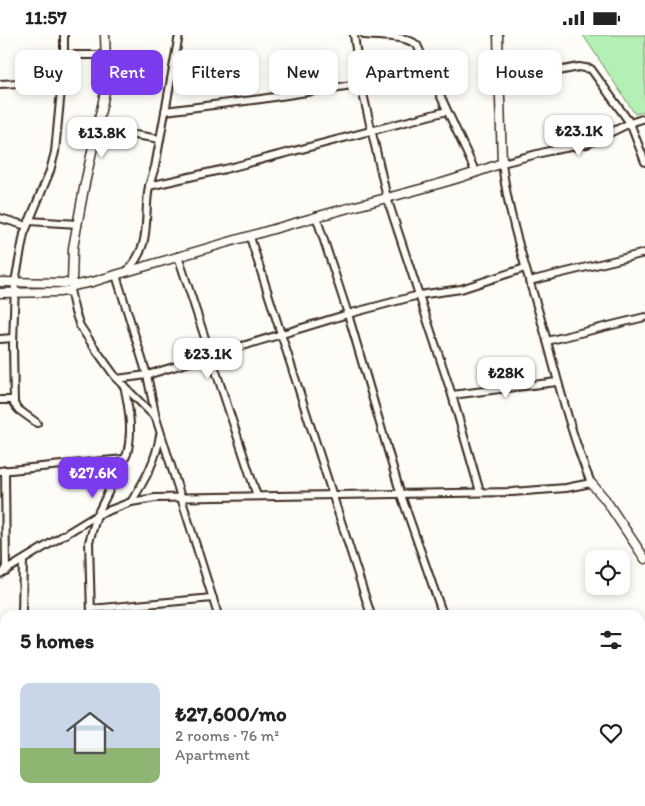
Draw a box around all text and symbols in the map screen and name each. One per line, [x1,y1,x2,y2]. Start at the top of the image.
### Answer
text: 11:57 [25,6,67,29]
chip: Buy [15,50,81,95]
chip: Rent [91,50,163,95]
chip: Filters [173,50,259,95]
chip: New [269,50,338,95]
chip: Apartment [348,50,468,95]
chip: House [478,50,562,95]
pin: ₺23.1K [538,115,620,157]
pin: ₺13.8K [61,117,143,159]
text: ₺23.1K [555,121,603,140]
text: ₺13.8K [78,123,126,142]
pin: ₺23.1K [167,337,249,380]
text: ₺23.1K [184,344,232,363]
pin: ₺28K [476,357,536,399]
text: ₺28K [488,363,524,382]
pin: ₺27.6K [52,457,134,499]
text: ₺27.6K [69,463,117,482]
map controls [585,550,630,595]
button: locate [585,550,630,595]
icon: filters [597,626,625,654]
text: 5 homes [20,628,94,653]
text: ₺27,600/mo [175,701,287,726]
icon: home [60,703,120,763]
icon: heart [597,719,625,747]
text: 2 rooms · 76 m² [175,726,279,745]
text: Apartment [175,745,250,764]

